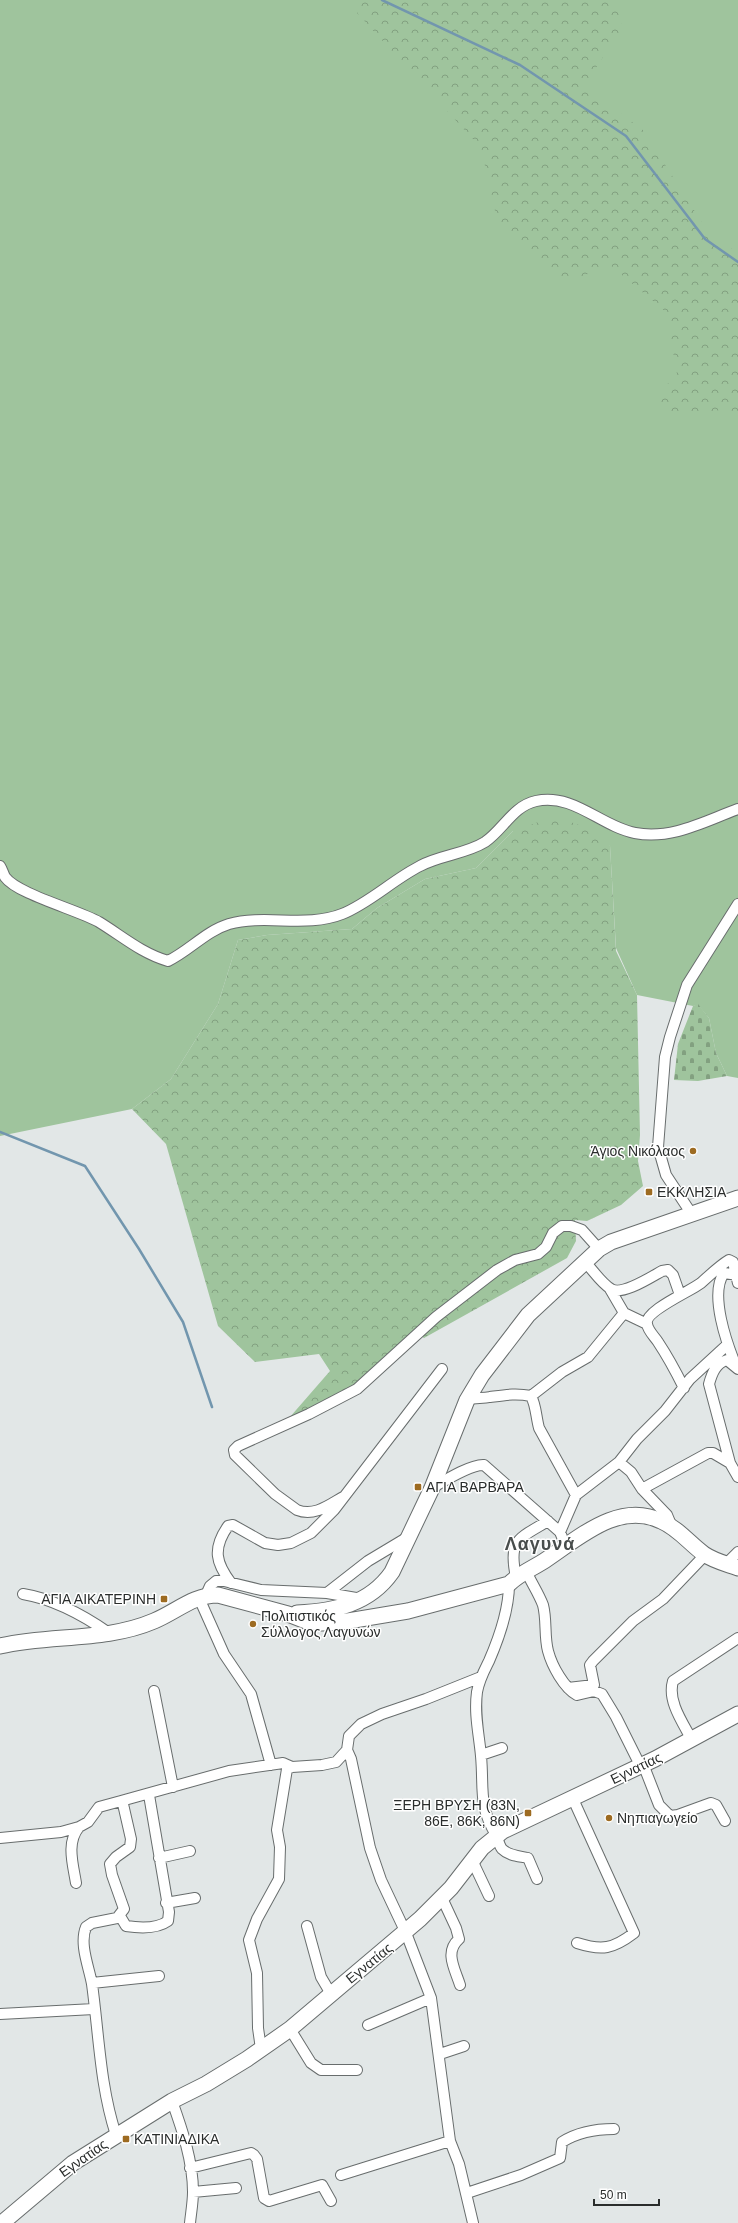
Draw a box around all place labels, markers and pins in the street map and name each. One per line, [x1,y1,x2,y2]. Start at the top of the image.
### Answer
place label: Άγιος Νικόλαος [590,1143,685,1159]
marker: Άγιος Νικόλαος [688,1146,698,1156]
place label: ΕΚΚΛΗΣΙΑ [657,1184,727,1200]
marker: ΕΚΚΛΗΣΙΑ [644,1187,654,1197]
place label: ΑΓΙΑ ΒΑΡΒΑΡΑ [426,1479,524,1495]
marker: ΑΓΙΑ ΒΑΡΒΑΡΑ [413,1482,423,1492]
place label: ΑΓΙΑ ΑΙΚΑΤΕΡΙΝΗ [41,1591,156,1607]
marker: ΑΓΙΑ ΑΙΚΑΤΕΡΙΝΗ [159,1594,169,1604]
place label: Πολιτιστικός Σύλλογος Λαγυνών [261,1608,381,1640]
marker: Πολιτιστικός Σύλλογος Λαγυνών [248,1619,258,1629]
place label: ΞΕΡΗ ΒΡΥΣΗ (83Ν, 86Ε, 86Κ, 86Ν) [393,1797,520,1829]
marker: ΞΕΡΗ ΒΡΥΣΗ (83Ν, 86Ε, 86Κ, 86Ν) [523,1808,533,1818]
place label: Νηπιαγωγείο [617,1810,698,1826]
marker: Νηπιαγωγείο [604,1813,614,1823]
place label: ΚΑΤΙΝΙΑΔΙΚΑ [134,2131,220,2147]
marker: ΚΑΤΙΝΙΑΔΙΚΑ [121,2134,131,2144]

